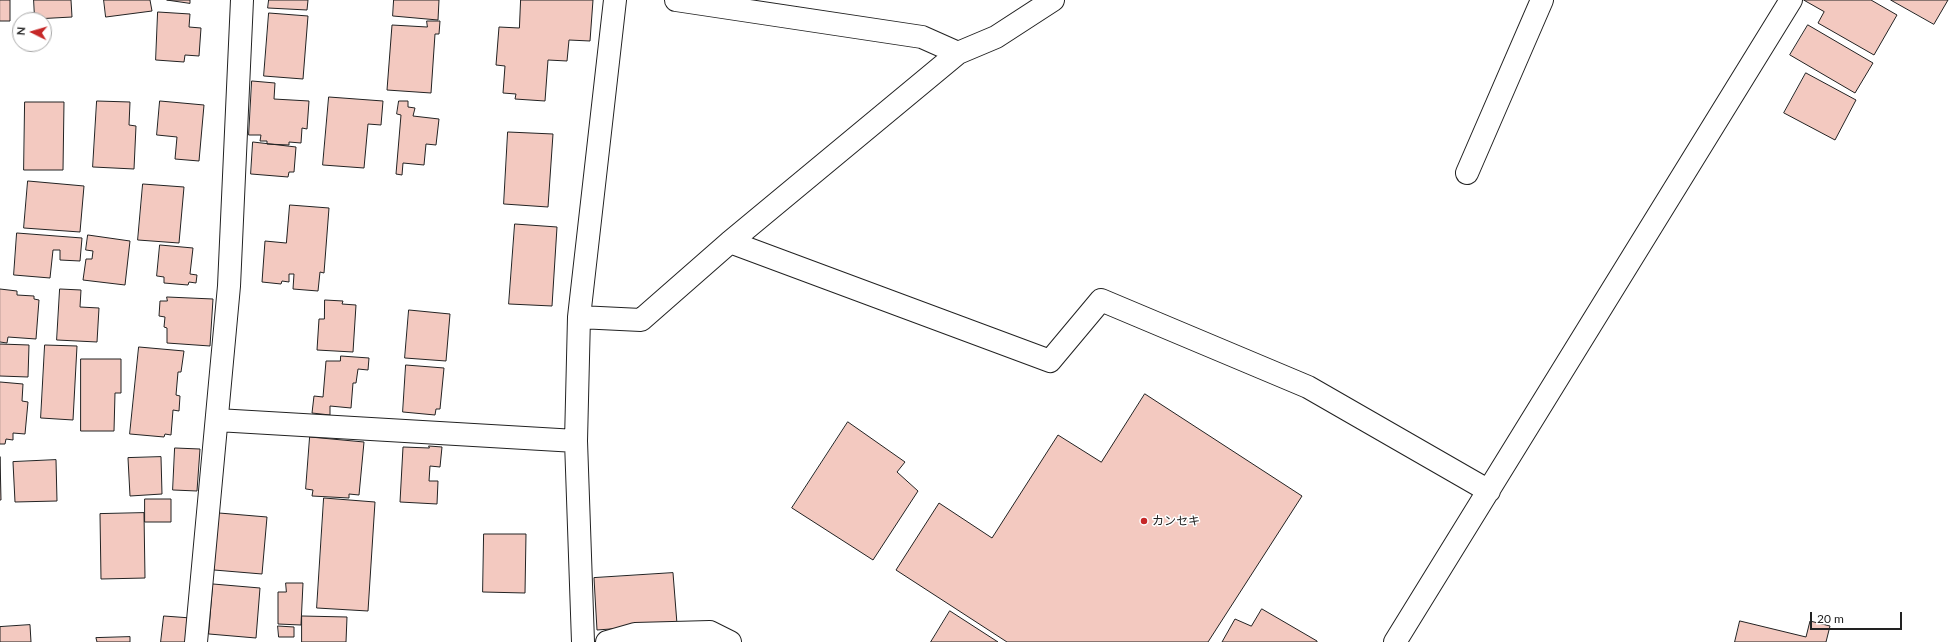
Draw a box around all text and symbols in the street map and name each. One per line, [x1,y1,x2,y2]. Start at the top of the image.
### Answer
north arrow [12,12,52,52]
text: N [14,26,27,36]
place label: カンセキ [1152,514,1200,528]
marker: カンセキ [1139,516,1149,526]
scale bar [1812,604,1904,630]
text: 20 m [1817,611,1844,626]

